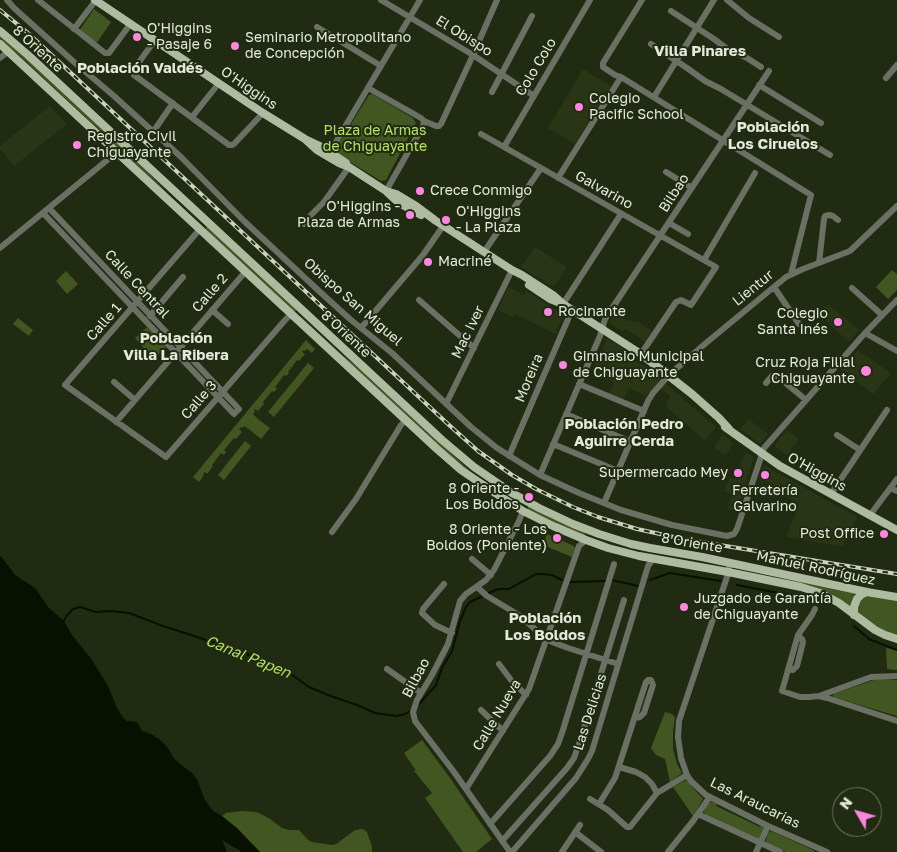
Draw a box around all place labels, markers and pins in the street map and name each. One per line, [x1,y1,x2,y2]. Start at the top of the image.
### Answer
place label: O'Higgins - Pasaje 6 [147,21,212,54]
place label: Seminario Metropolitano de Concepción [245,30,411,62]
marker: O'Higgins - Pasaje 6 [131,31,143,43]
marker: Seminario Metropolitano de Concepción [229,40,241,52]
place label: Colegio Pacific School [589,91,684,124]
marker: Colegio Pacific School [573,101,585,113]
place label: Registro Civil Chiguayante [87,129,176,162]
marker: Registro Civil Chiguayante [71,139,83,151]
place label: Crece Conmigo [430,183,532,199]
marker: Crece Conmigo [414,185,426,197]
place label: O'Higgins - Plaza de Armas [297,199,400,232]
place label: O'Higgins - La Plaza [456,204,521,236]
marker: O'Higgins - Plaza de Armas [404,209,416,221]
marker: O'Higgins - La Plaza [440,214,452,226]
place label: Macriné [438,254,492,270]
marker: Macriné [422,256,434,268]
place label: Rocinante [558,304,626,320]
marker: Rocinante [542,306,554,318]
place label: Colegio Santa Inés [757,306,828,338]
marker: Colegio Santa Inés [832,316,844,328]
place label: Gimnasio Municipal de Chiguayante [573,349,704,382]
place label: Cruz Roja Filial Chiguayante [755,355,855,388]
marker: Gimnasio Municipal de Chiguayante [557,359,569,371]
marker: Cruz Roja Filial Chiguayante [859,364,873,378]
place label: Supermercado Mey [599,465,728,481]
marker: Supermercado Mey [732,467,744,479]
marker: Ferretería Galvarino [759,469,771,481]
place label: 8 Oriente - Los Boldos [445,481,519,514]
place label: Ferretería Galvarino [732,483,798,516]
marker: 8 Oriente - Los Boldos [523,491,535,503]
place label: 8 Oriente - Los Boldos (Poniente) [426,522,547,554]
place label: Post Office [800,526,874,542]
marker: Post Office [878,528,890,540]
marker: 8 Oriente - Los Boldos (Poniente) [551,532,563,544]
place label: Juzgado de Garantía de Chiguayante [694,591,831,624]
marker: Juzgado de Garantía de Chiguayante [678,601,690,613]

